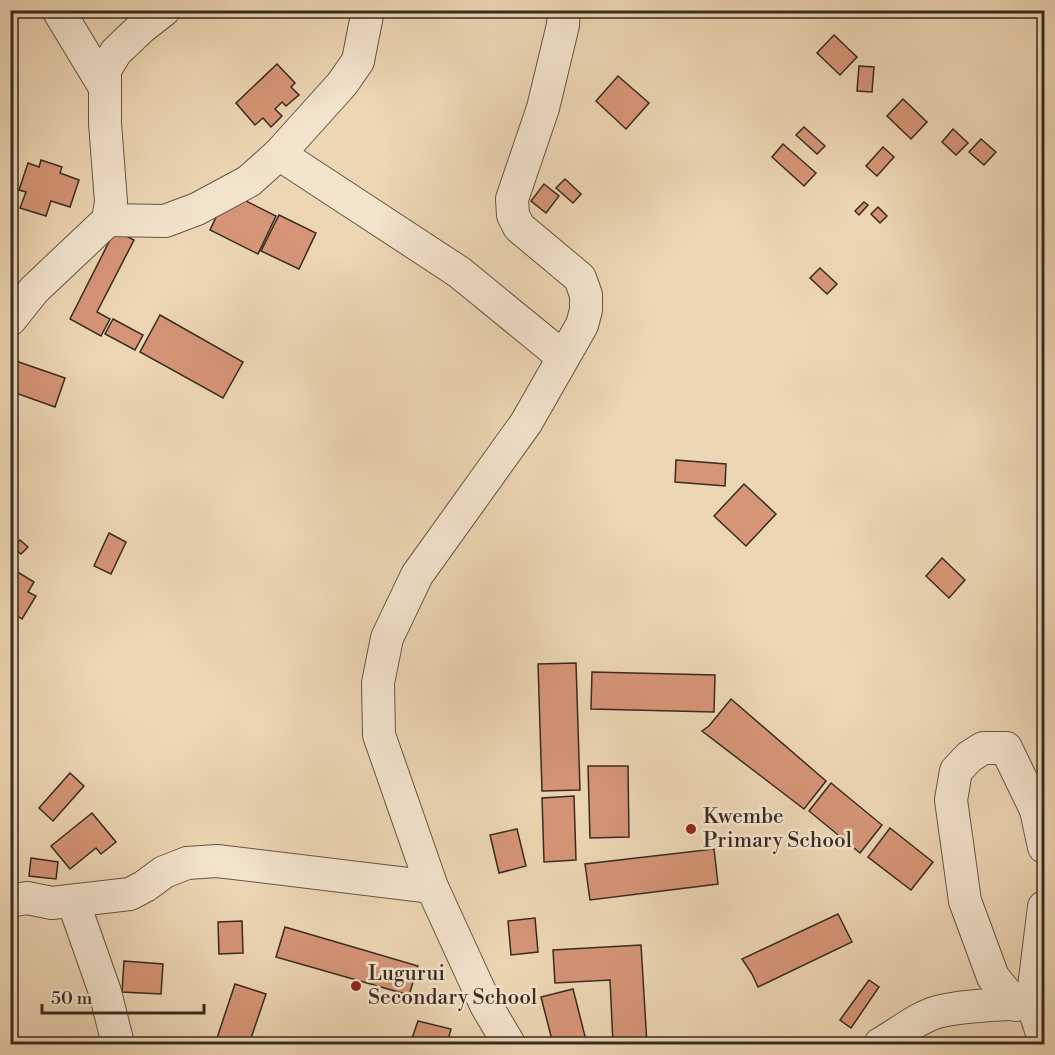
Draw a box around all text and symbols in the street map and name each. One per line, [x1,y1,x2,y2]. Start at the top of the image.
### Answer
place label: Kwembe Primary School [703,804,852,854]
marker: Kwembe Primary School [684,822,698,836]
place label: Lugurui Secondary School [368,961,537,1011]
scale bar [42,977,204,1015]
marker: Lugurui Secondary School [349,979,363,993]
text: 50 m [51,987,93,1010]

